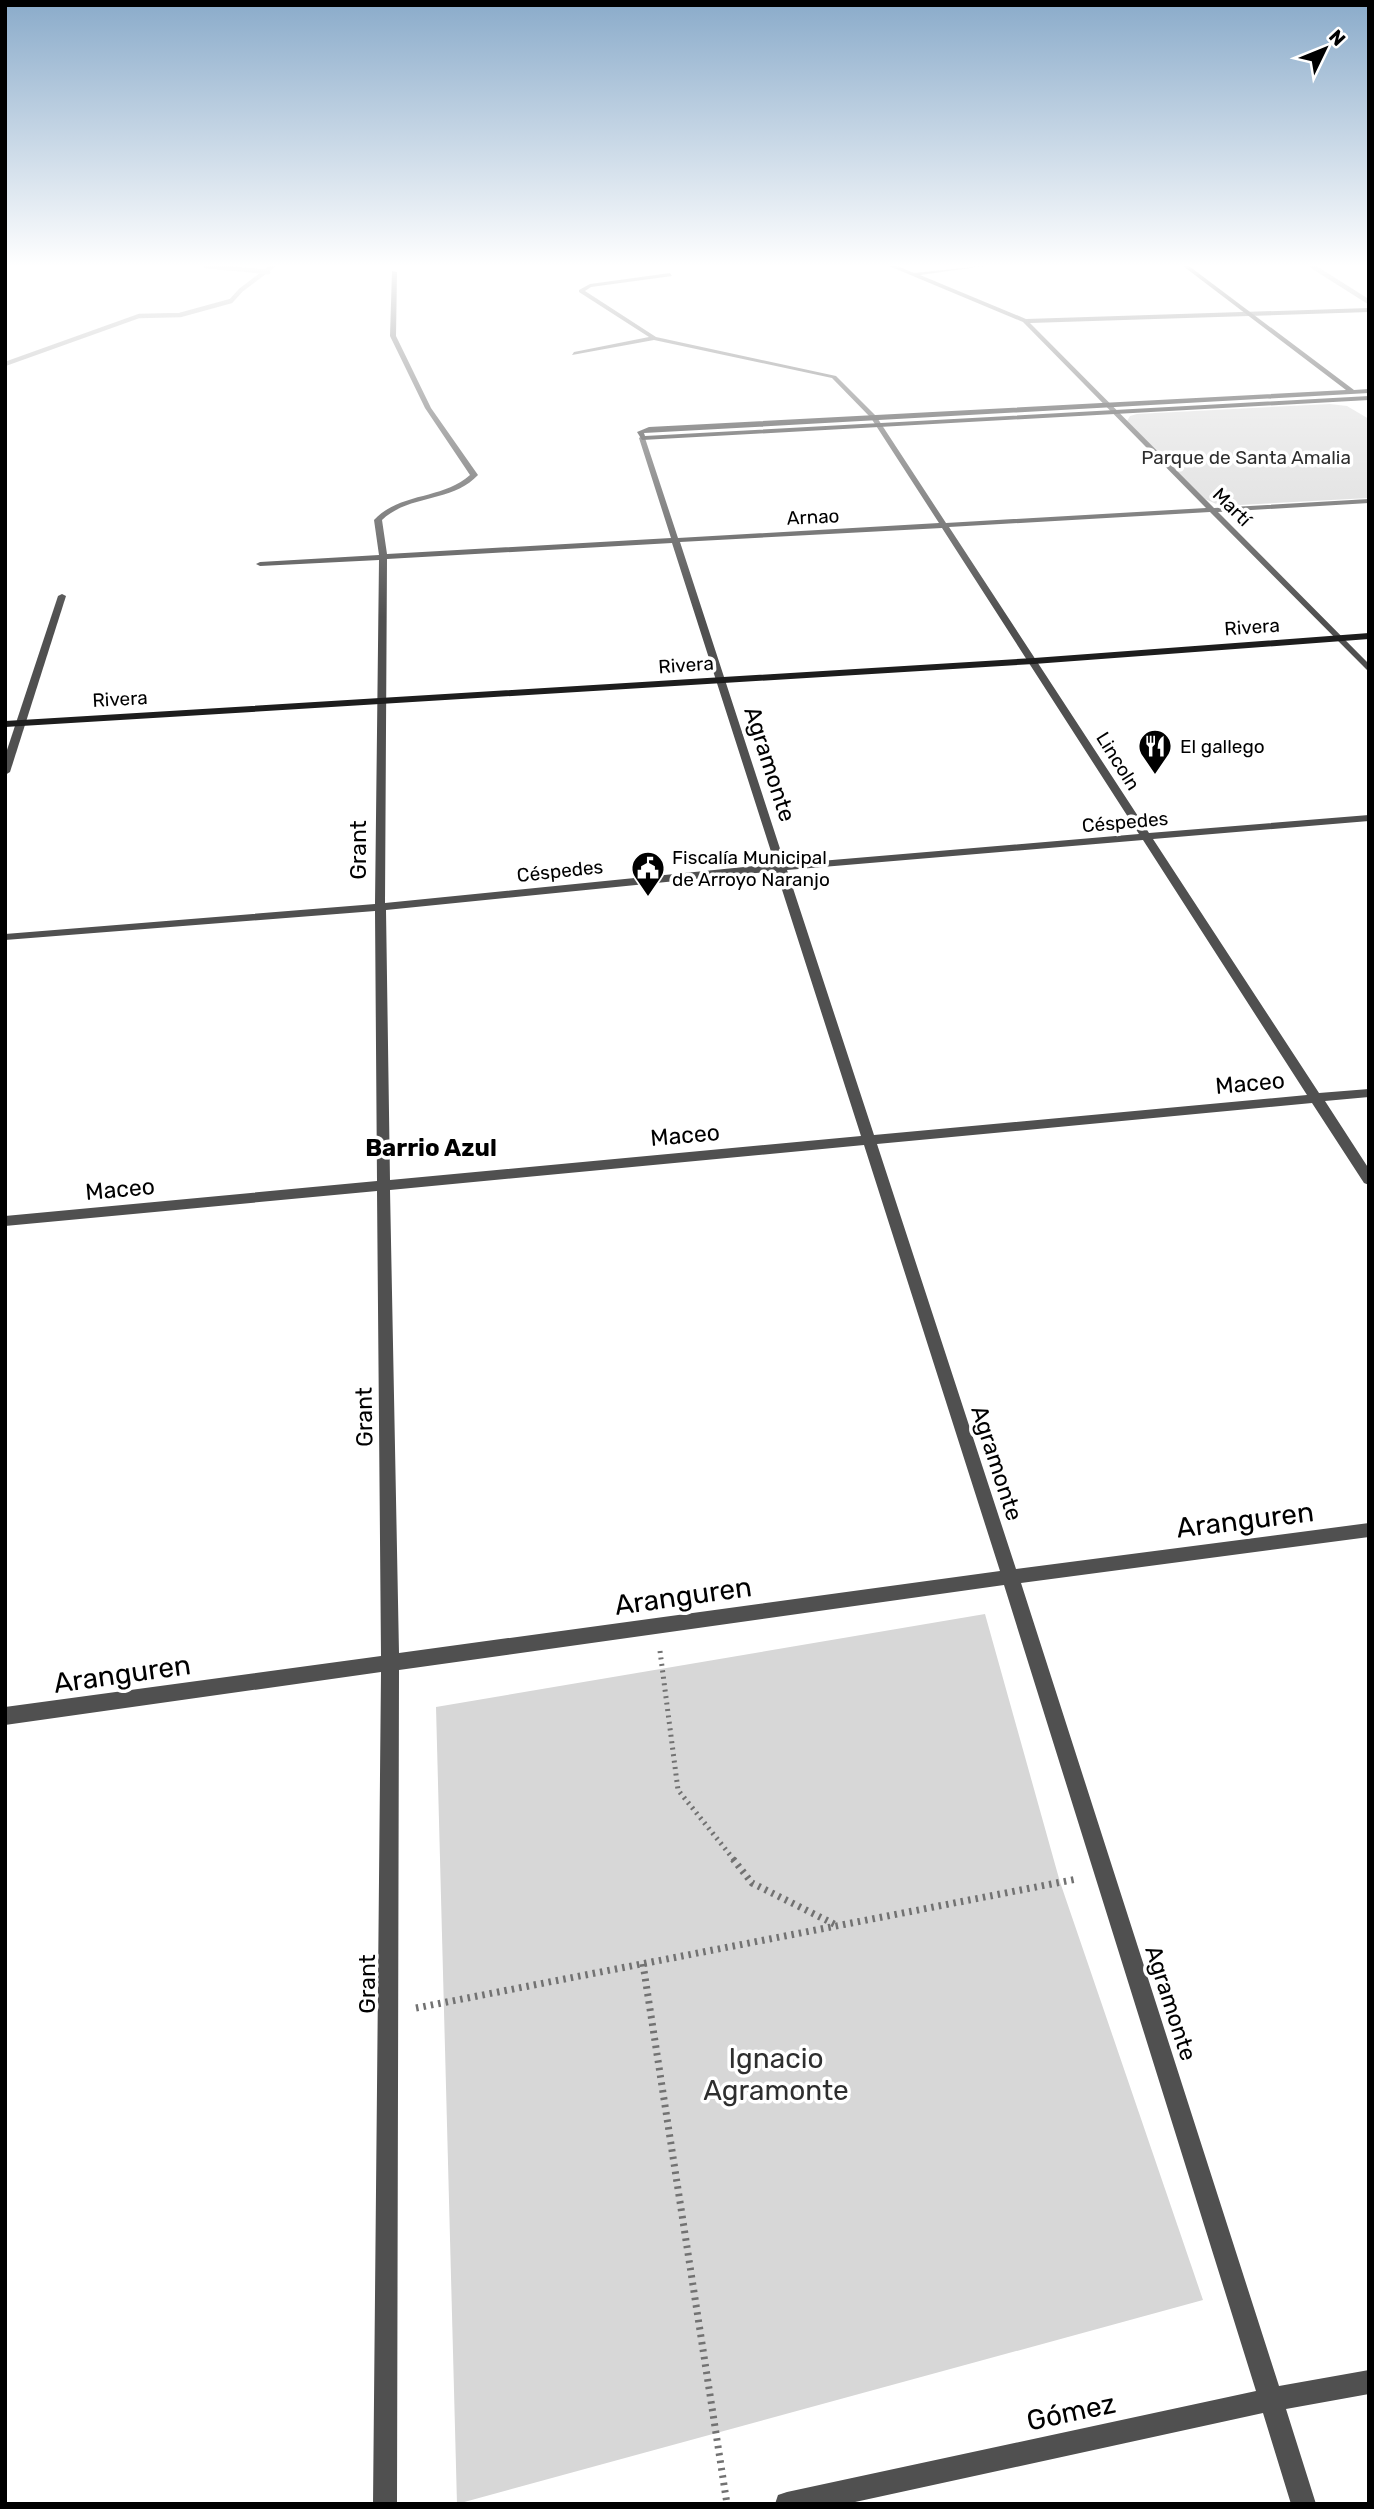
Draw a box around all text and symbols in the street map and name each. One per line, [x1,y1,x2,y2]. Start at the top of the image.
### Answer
north arrow [1290,14,1360,84]
text: N [1324,25,1350,51]
park label: Parque de Santa Amalia [1141,446,1351,469]
street label: Martí [1208,483,1257,532]
street label: Arnao [786,504,840,530]
street label: Rivera [1224,614,1280,640]
street label: Rivera [658,652,714,678]
street label: Rivera [92,686,148,712]
street label: Agramonte [738,703,802,825]
restaurant icon: El gallego [1136,727,1174,776]
street label: Lincoln [1091,728,1145,794]
place label: El gallego [1180,735,1265,758]
street label: Céspedes [1081,807,1169,837]
street label: Grant [344,820,372,880]
place label: Fiscalía Municipal de Arroyo Naranjo [672,846,830,891]
public building icon: Fiscalía Municipal de Arroyo Naranjo [629,849,667,898]
street label: Céspedes [516,855,604,887]
street label: Maceo [1214,1066,1286,1100]
street label: Maceo [649,1118,721,1152]
district label: Barrio Azul [365,1134,497,1162]
street label: Maceo [84,1172,156,1206]
street label: Grant [349,1387,379,1447]
street label: Agramonte [965,1402,1029,1524]
street label: Aranguren [1174,1495,1316,1545]
street label: Aranguren [612,1570,754,1622]
street label: Aranguren [51,1648,193,1700]
street label: Agramonte [1139,1942,1203,2064]
street label: Grant [353,1954,381,2014]
park label: Ignacio Agramonte [703,2042,849,2107]
street label: Gómez [1024,2387,1118,2437]

